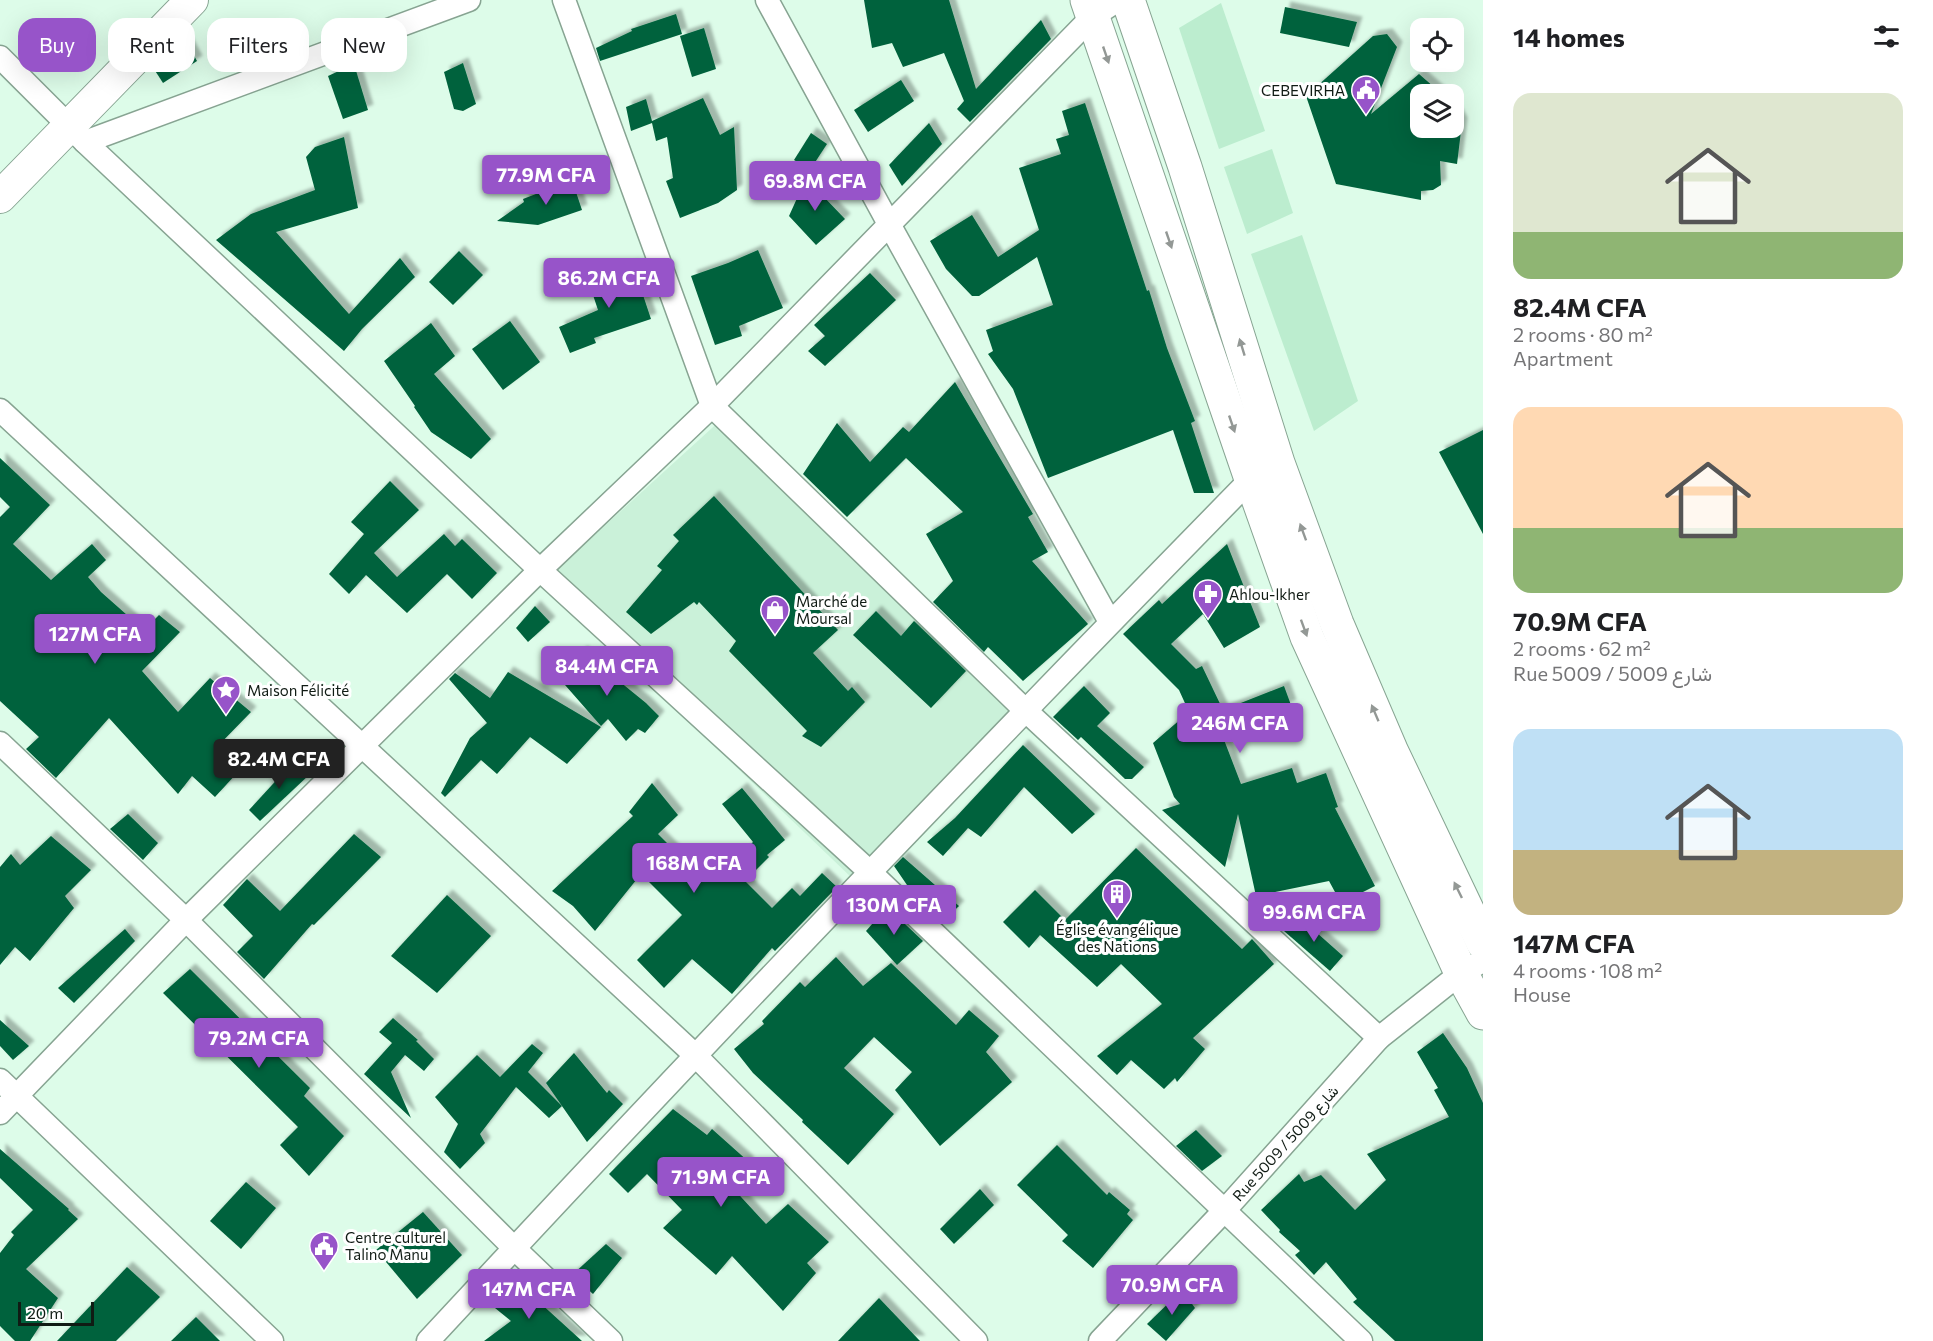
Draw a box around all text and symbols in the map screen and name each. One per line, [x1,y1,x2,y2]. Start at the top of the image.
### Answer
chip: Buy [18,18,96,72]
chip: Rent [108,18,195,72]
chip: Filters [207,18,309,72]
chip: New [321,18,407,72]
map controls [1410,18,1464,138]
button: locate [1410,18,1464,72]
icon: filters [1870,20,1903,53]
text: 14 homes [1513,21,1625,52]
one-way arrow [1101,46,1111,64]
public building icon: CEBEVIRHA [1350,74,1382,116]
place label: CEBEVIRHA [1261,81,1345,99]
button: layers [1410,84,1464,138]
icon: home [1654,132,1762,240]
pin: 77.9M CFA [477,155,615,206]
pin: 69.8M CFA [746,161,884,212]
text: 77.9M CFA [496,162,596,186]
text: 69.8M CFA [763,168,867,192]
one-way arrow [1165,231,1175,249]
pin: 86.2M CFA [540,258,678,309]
text: 86.2M CFA [558,265,660,289]
text: 82.4M CFA [1513,291,1647,322]
text: 2 rooms · 80 m² [1513,322,1653,346]
one-way arrow [1237,338,1246,356]
text: Apartment [1513,346,1613,370]
one-way arrow [1228,415,1238,433]
icon: home [1654,446,1762,554]
one-way arrow [1298,523,1307,541]
pharmacy icon: Ahlou-lkher [1192,578,1224,620]
place label: Ahlou-lkher [1229,585,1310,603]
place label: Marché de Moursal [796,592,867,627]
shop icon: Marché de Moursal [759,594,791,636]
text: 70.9M CFA [1513,605,1647,636]
pin: 127M CFA [33,614,157,665]
one-way arrow [1299,619,1309,637]
text: 127M CFA [48,621,142,645]
text: 2 rooms · 62 m² [1513,636,1651,660]
pin: 84.4M CFA [538,646,676,697]
text: 84.4M CFA [555,653,659,677]
text: Rue 5009 / شارع 5009 [1513,661,1712,685]
place icon: Maison Félicité [210,674,242,716]
place label: Maison Félicité [247,681,349,699]
pin: 246M CFA [1178,703,1302,754]
one-way arrow [1370,704,1380,722]
text: 246M CFA [1191,710,1289,734]
pin: 82.4M CFA [210,739,348,790]
text: 82.4M CFA [228,746,330,770]
icon: home [1654,768,1762,876]
pin: 168M CFA [632,843,756,894]
text: 168M CFA [646,850,742,874]
building icon: Église évangélique des Nations [1101,878,1133,920]
one-way arrow [1453,881,1462,898]
pin: 130M CFA [832,885,956,936]
text: 130M CFA [846,892,942,916]
pin: 99.6M CFA [1245,892,1383,943]
text: 99.6M CFA [1262,899,1366,923]
place label: Église évangélique des Nations [1056,919,1178,955]
text: 147M CFA [1513,927,1635,958]
text: 4 rooms · 108 m² [1513,958,1662,982]
text: House [1513,982,1571,1006]
pin: 79.2M CFA [190,1018,328,1069]
text: 79.2M CFA [208,1025,310,1049]
street label: Rue 5009 / شارع 5009 [1228,1081,1344,1206]
pin: 71.9M CFA [652,1157,790,1208]
text: 71.9M CFA [671,1164,771,1188]
place label: Centre culturel Talino Manu [345,1228,446,1263]
public building icon: Centre culturel Talino Manu [308,1230,340,1272]
pin: 70.9M CFA [1103,1265,1241,1316]
pin: 147M CFA [467,1269,591,1320]
text: 70.9M CFA [1120,1272,1224,1296]
text: 147M CFA [482,1276,576,1300]
scale bar [18,1299,94,1326]
text: 20 m [27,1303,63,1322]

